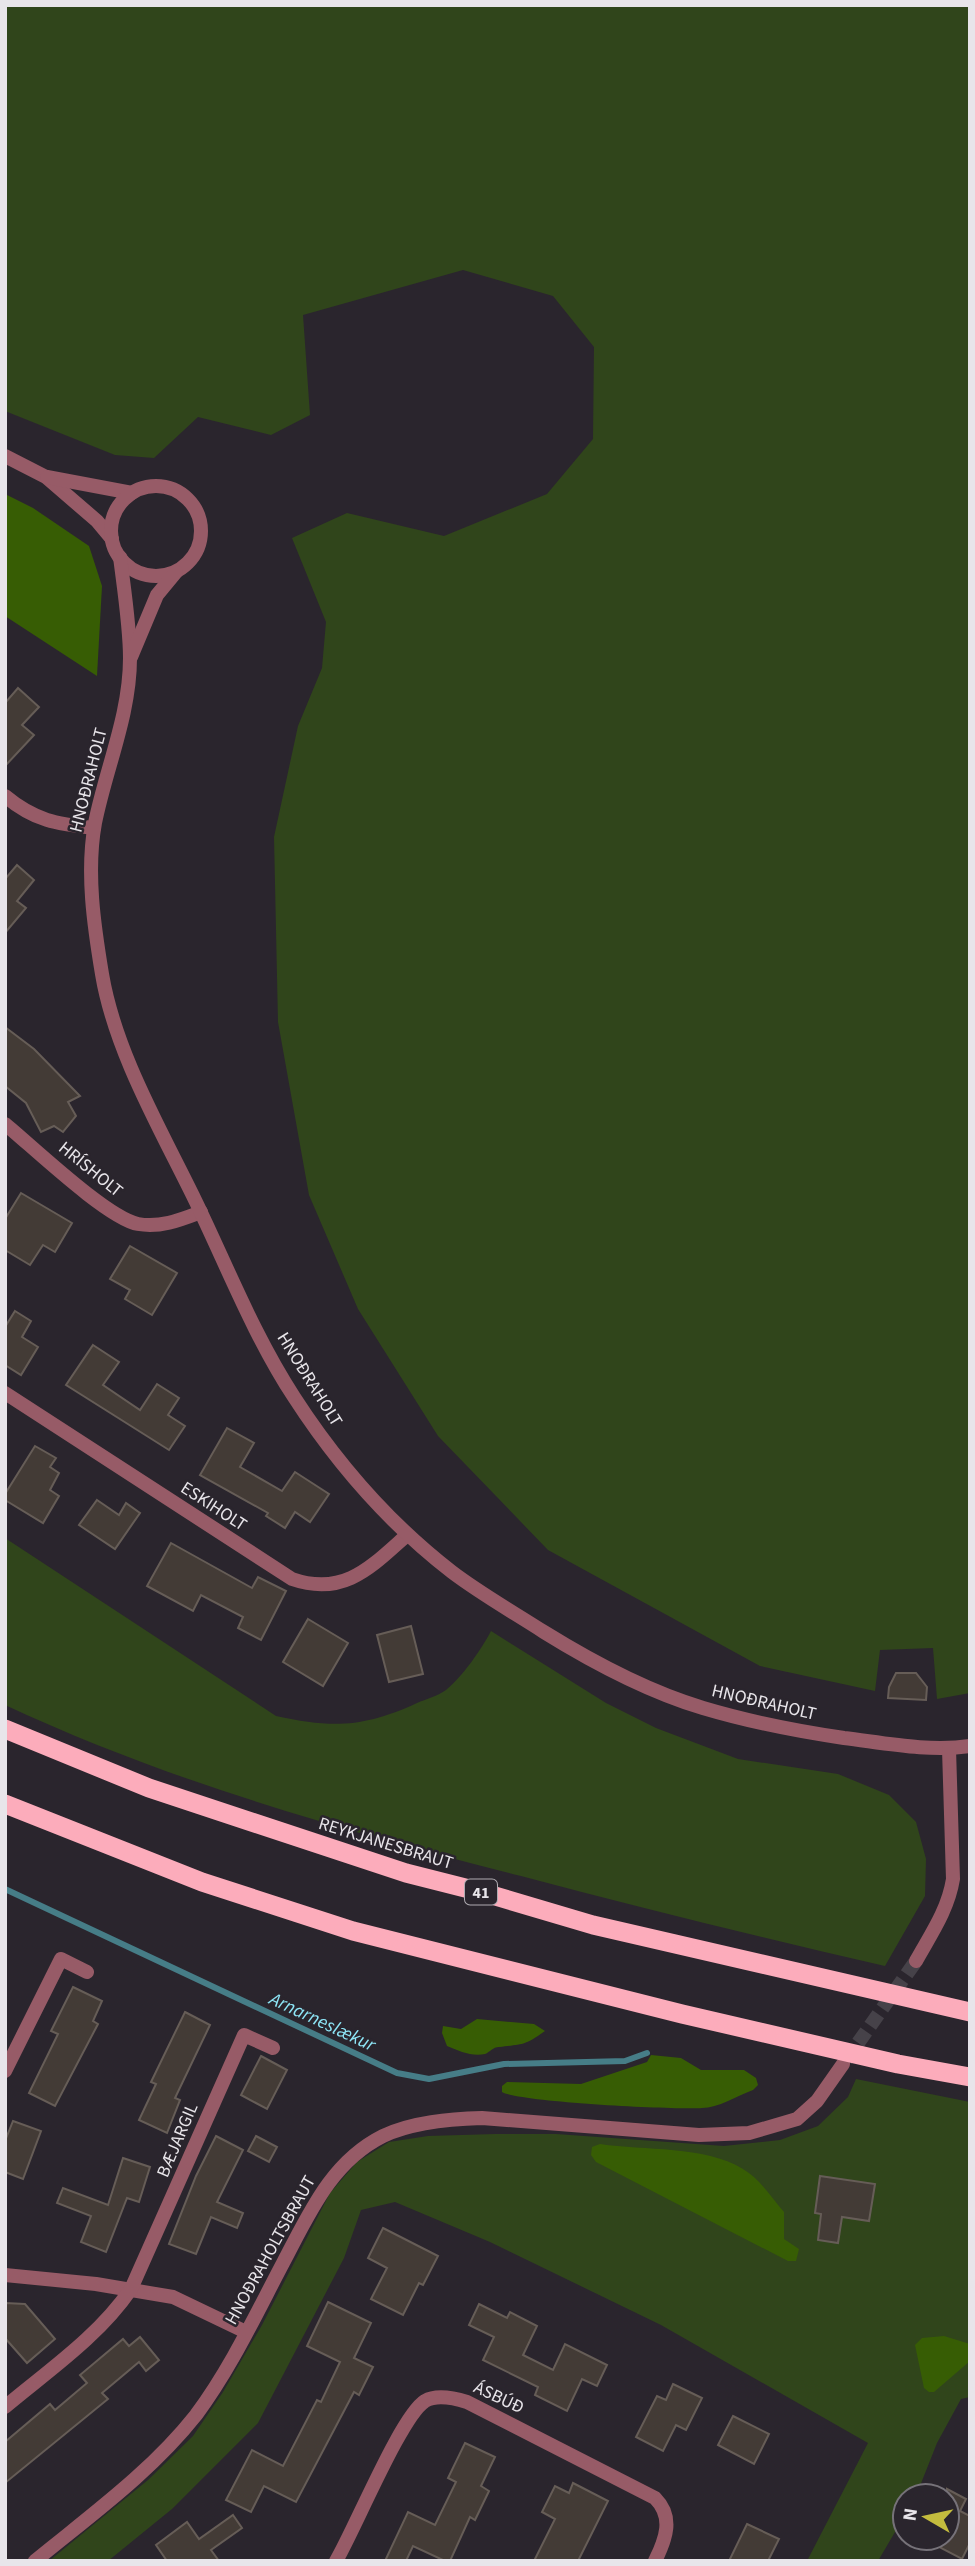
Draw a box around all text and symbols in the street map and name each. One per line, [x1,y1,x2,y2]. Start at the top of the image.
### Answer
street label: HNOÐRAHOLT [63,725,114,835]
street label: HRÍSHOLT [53,1136,128,1203]
street label: HNOÐRAHOLT [271,1327,349,1431]
street label: ESKIHOLT [176,1476,252,1537]
street label: HNOÐRAHOLT [709,1678,819,1727]
street label: REYKJANESBRAUT [316,1811,456,1876]
road number: 41 [465,1880,497,1904]
water label: Arnarneslækur [264,1986,381,2059]
street label: BÆJARGIL [151,2099,204,2181]
street label: HNOÐRAHOLTSBRAUT [219,2171,322,2329]
street label: ÁSBÚÐ [469,2375,528,2420]
north arrow [891,2482,961,2552]
text: N [896,2506,925,2523]

